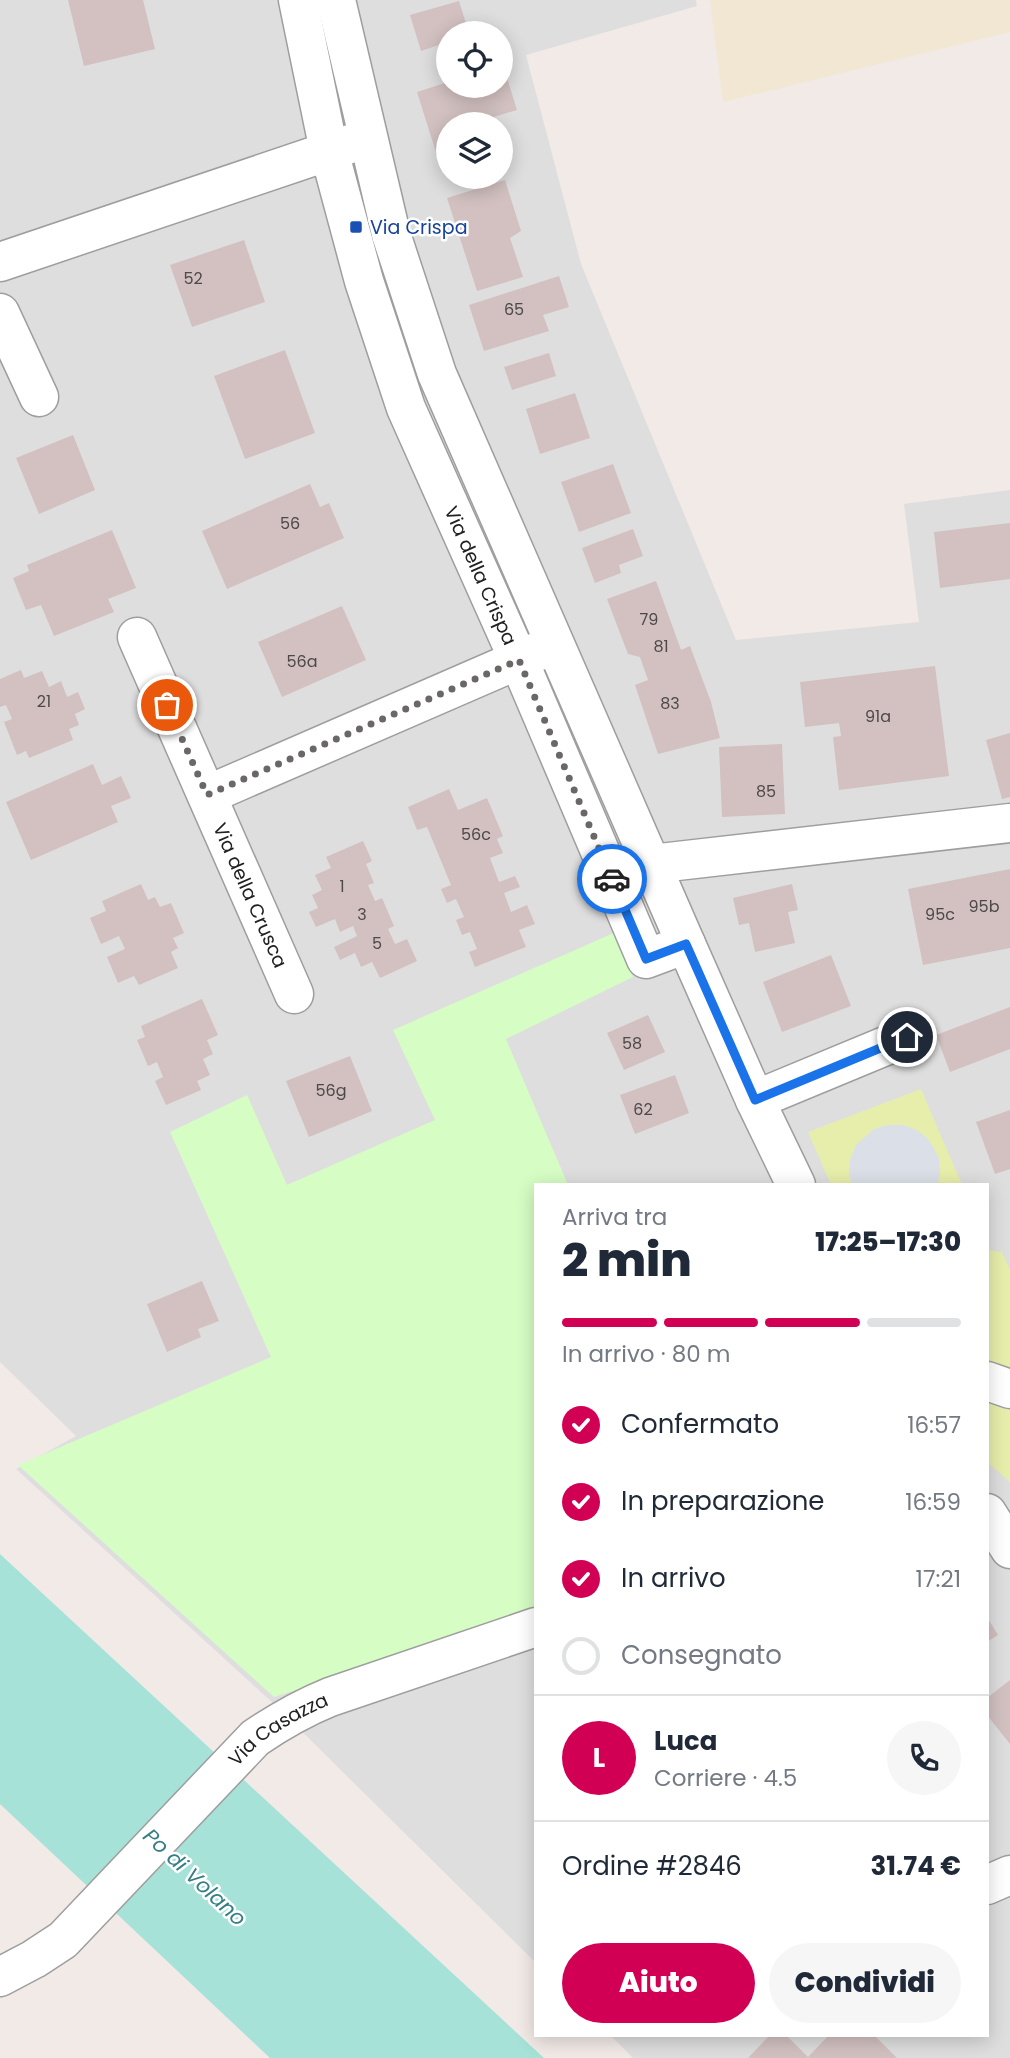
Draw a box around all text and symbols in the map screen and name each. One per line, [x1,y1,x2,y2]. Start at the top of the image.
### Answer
map controls [436,21,513,189]
button: locate [436,21,513,98]
button: layers [436,112,513,189]
place label: Via Crispa [370,214,467,241]
marker: Via Crispa [348,219,364,235]
house number: 52 [183,267,203,290]
house number: 65 [504,298,524,321]
street label: Via della Crispa [438,502,524,649]
house number: 56 [280,512,300,535]
house number: 79 [640,608,658,631]
house number: 81 [653,635,669,658]
house number: 56a [286,650,318,673]
pin [137,675,197,735]
icon: bag [148,686,186,724]
house number: 21 [37,690,51,713]
house number: 83 [660,692,680,715]
house number: 91a [865,705,891,728]
house number: 85 [756,780,776,803]
street label: Via della Crusca [207,818,294,972]
house number: 56c [461,823,491,846]
courier [577,844,647,914]
icon: car [593,860,631,898]
house number: 1 [339,875,345,898]
house number: 95b [969,895,1000,918]
house number: 3 [357,903,367,926]
house number: 95c [925,903,955,926]
house number: 5 [372,932,382,955]
pin [877,1007,937,1067]
icon: home [888,1018,926,1056]
house number: 58 [622,1032,642,1055]
house number: 56g [315,1079,347,1102]
house number: 62 [633,1098,653,1121]
text: Arriva tra [562,1201,667,1233]
text: 17:25–17:30 [815,1224,961,1260]
text: 2 min [562,1228,692,1292]
text: In arrivo · 80 m [562,1338,730,1370]
icon: check [562,1406,600,1444]
text: Confermato [621,1406,779,1442]
text: 16:57 [907,1409,961,1441]
icon: check [562,1483,600,1521]
text: In preparazione [621,1483,824,1519]
text: 16:59 [905,1486,961,1518]
icon: check [562,1560,600,1598]
text: In arrivo [621,1560,726,1596]
text: 17:21 [916,1563,961,1595]
text: Consegnato [621,1637,782,1673]
street label: Via Casazza [222,1686,332,1772]
button: phone [887,1721,961,1795]
text: Luca [654,1723,717,1759]
text: L [593,1740,605,1776]
text: Corriere · 4.5 [654,1762,797,1794]
water label: Po di Volano [137,1822,253,1932]
text: Ordine #2846 [562,1848,742,1884]
text: 31.74 € [870,1848,961,1884]
button: Aiuto [562,1943,755,2023]
button: Condividi [769,1943,961,2023]

